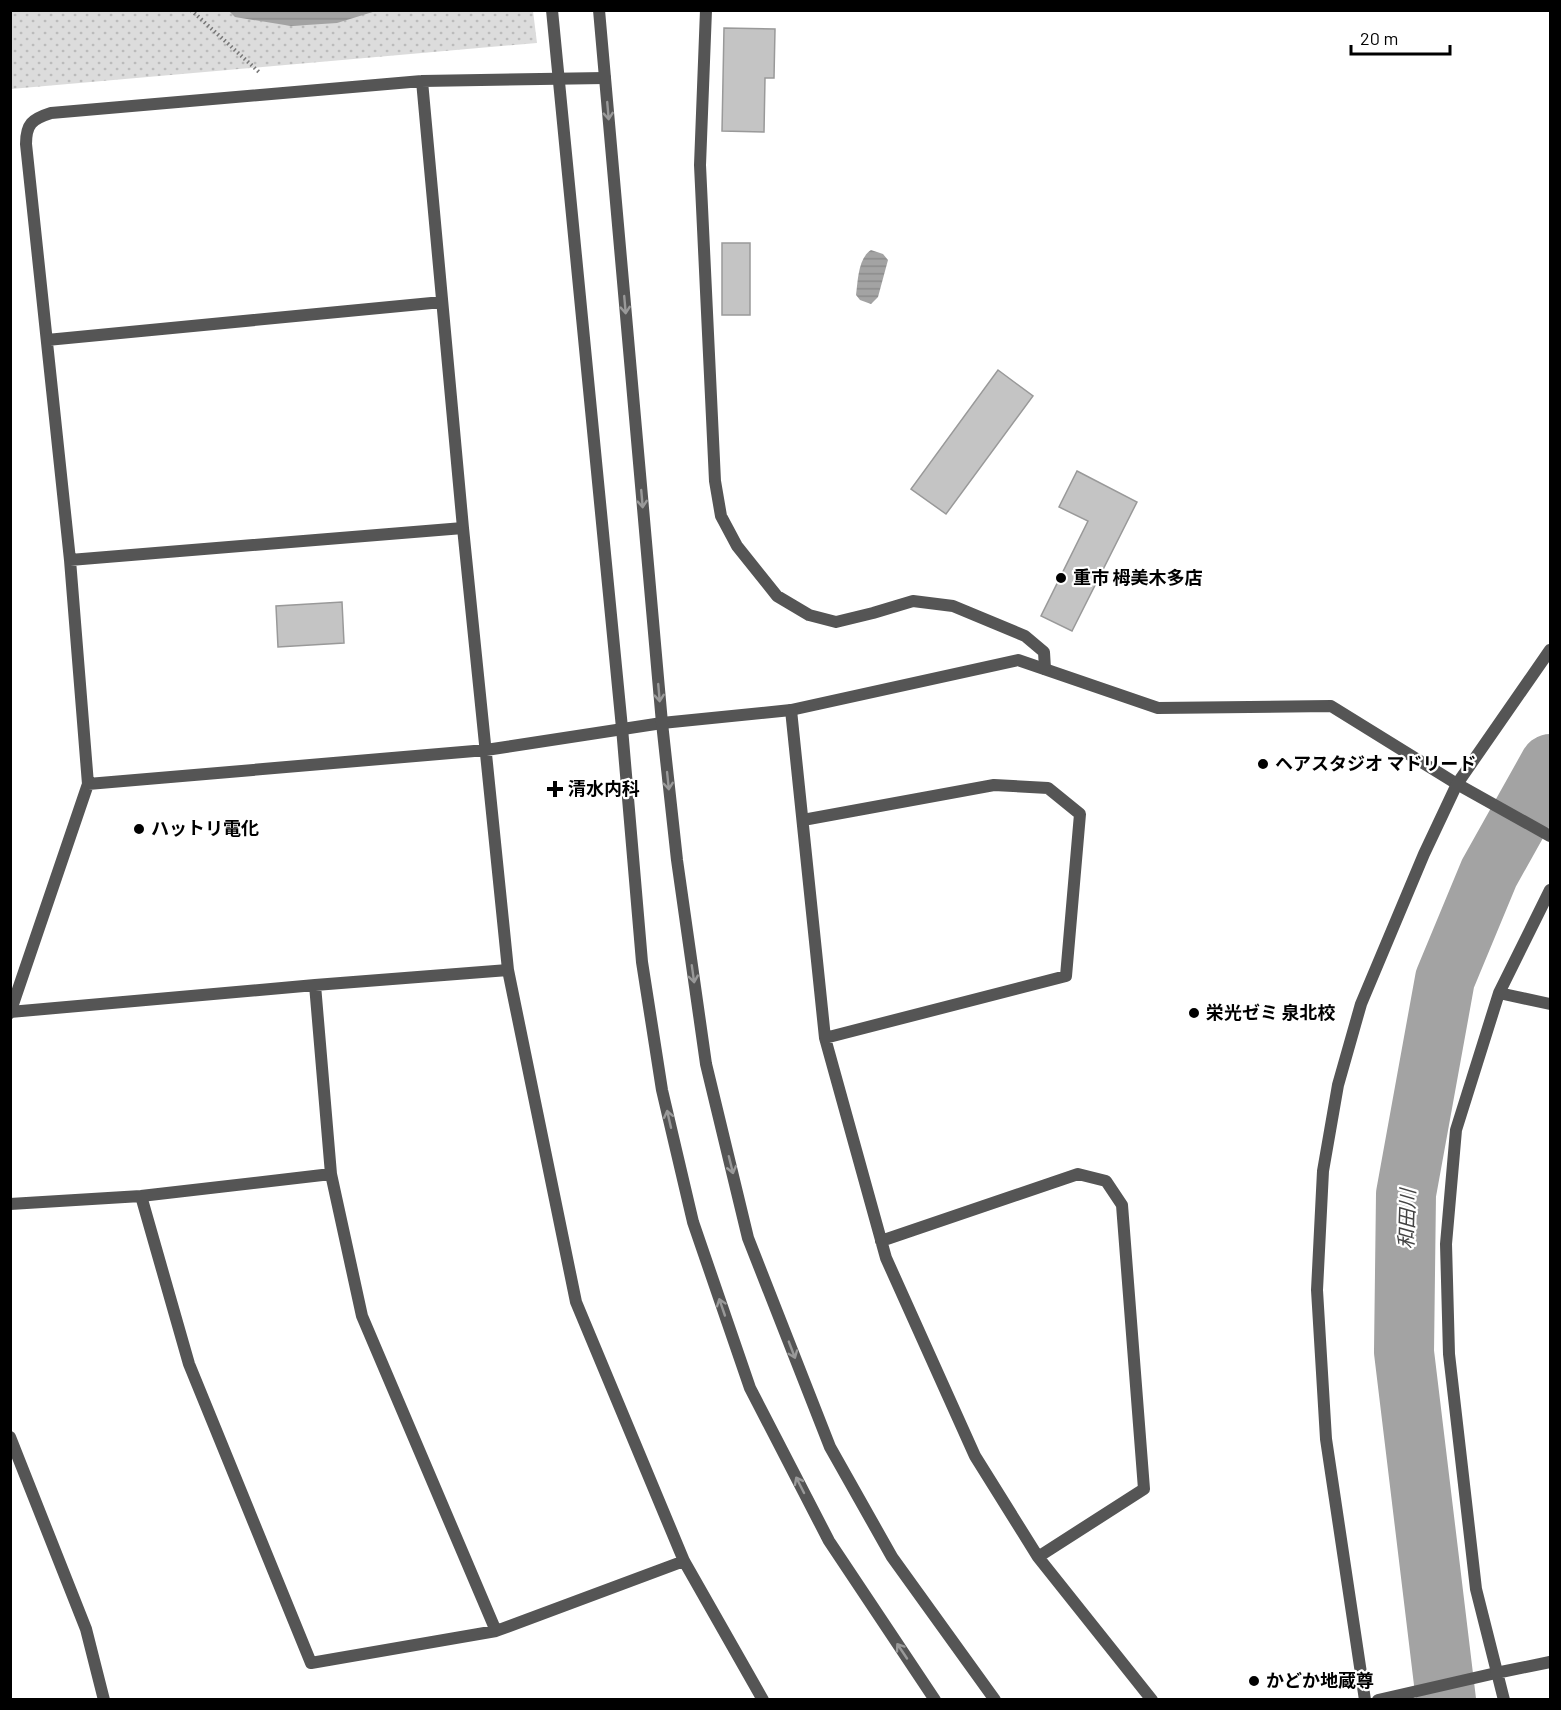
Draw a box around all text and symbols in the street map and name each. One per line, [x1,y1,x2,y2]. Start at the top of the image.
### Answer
scale bar [1351,18,1450,56]
text: 20 m [1360,27,1398,49]
one-way arrow [603,100,614,120]
one-way arrow [620,294,631,314]
one-way arrow [637,489,648,509]
place label: 重市 栂美木多店 [1073,566,1203,588]
marker: 重市 栂美木多店 [1054,571,1068,585]
one-way arrow [654,683,665,703]
place label: ヘアスタジオ マドリード [1275,752,1477,774]
marker: ヘアスタジオ マドリード [1256,757,1270,771]
one-way arrow [663,770,674,790]
place label: 清水内科 [568,777,640,799]
marker: 清水内科 [546,780,564,798]
place label: ハットリ電化 [151,817,259,839]
marker: ハットリ電化 [132,822,146,836]
one-way arrow [688,964,699,983]
place label: 栄光ゼミ 泉北校 [1206,1001,1336,1023]
marker: 栄光ゼミ 泉北校 [1187,1006,1201,1020]
one-way arrow [662,1110,674,1129]
one-way arrow [725,1155,737,1174]
water label: 和田川 [1393,1187,1419,1249]
one-way arrow [716,1298,727,1317]
one-way arrow [787,1340,798,1359]
one-way arrow [794,1476,805,1494]
one-way arrow [896,1643,908,1660]
place label: かどか地蔵尊 [1266,1669,1374,1691]
marker: かどか地蔵尊 [1247,1674,1261,1688]

